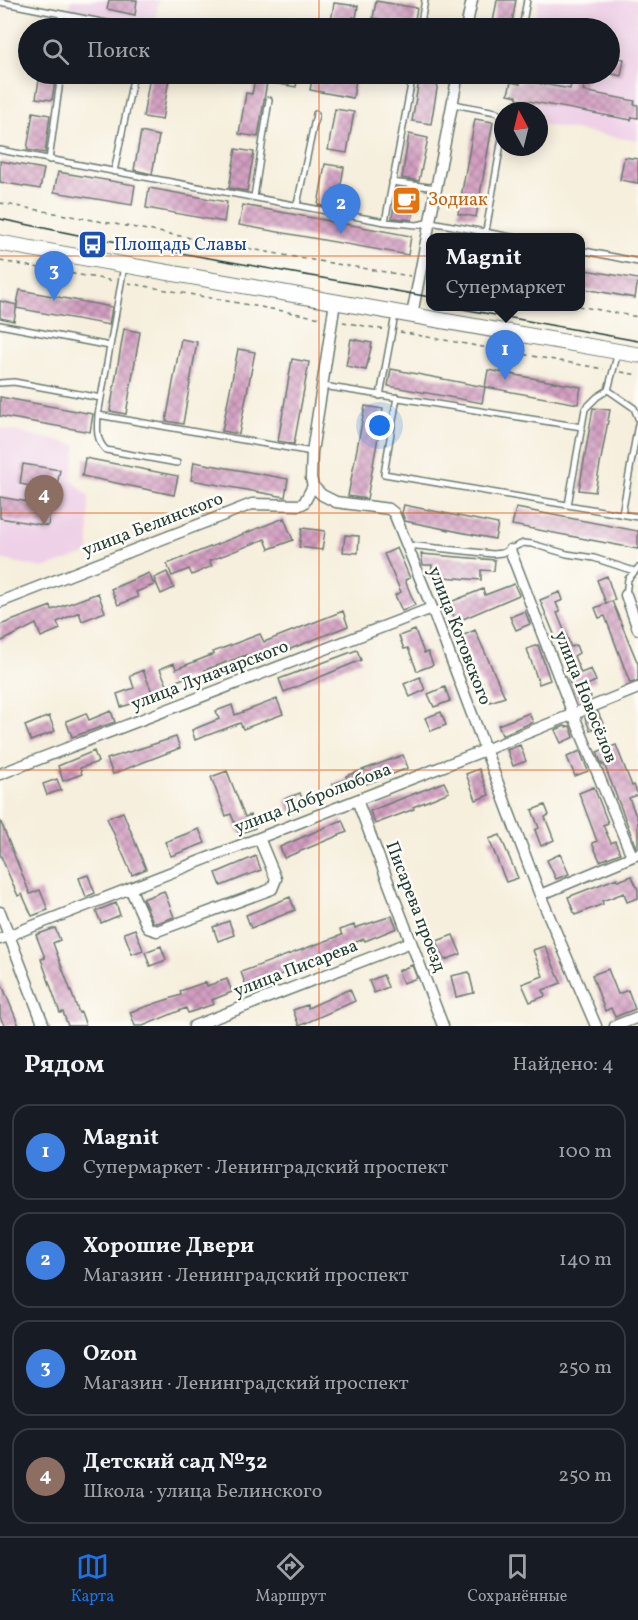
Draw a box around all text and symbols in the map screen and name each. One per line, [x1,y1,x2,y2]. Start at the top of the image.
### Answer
search box [18,18,620,84]
icon: search [39,35,72,68]
text: Поиск [87,36,150,67]
north arrow [494,102,548,156]
pin: 2 [322,184,360,234]
cafe icon: Зодиак [391,184,423,216]
place label: Зодиак [428,188,488,213]
bus stop icon: Площадь Славы [77,229,109,261]
place label: Площадь Славы [114,233,247,258]
popup [426,233,585,311]
text: Magnit [446,243,522,274]
pin: 3 [34,252,74,301]
text: Супермаркет [446,274,565,302]
pin: 1 [486,330,524,380]
your location [365,411,394,440]
pin: 4 [24,476,63,525]
street label: улица Белинского [79,487,227,563]
street label: улица Котовского [421,563,497,709]
street label: улица Новосёлов [547,627,623,767]
street label: улица Луначарского [128,634,292,718]
street label: улица Добролюбова [231,758,395,840]
street label: Писарева проезд [379,838,451,976]
street label: улица Писарева [230,934,362,1004]
text: Рядом [24,1047,104,1083]
text: Найдено: 4 [513,1051,614,1079]
text: Magnit [83,1123,159,1154]
text: 1 [41,1138,50,1166]
text: 100 m [558,1138,612,1166]
text: Супермаркет · Ленинградский проспект [83,1154,448,1182]
text: Хорошие Двери [83,1231,254,1262]
text: 2 [40,1246,51,1274]
text: 140 m [559,1246,612,1274]
text: Магазин · Ленинградский проспект [83,1262,409,1290]
text: Ozon [83,1339,138,1370]
text: 3 [40,1354,51,1382]
text: 250 m [558,1354,612,1382]
text: Магазин · Ленинградский проспект [83,1370,409,1398]
text: Детский сад №32 [83,1447,268,1478]
text: 4 [39,1462,52,1490]
text: 250 m [558,1462,612,1490]
text: Школа · улица Белинского [83,1478,322,1506]
tab: Карта [71,1550,114,1608]
tab: Маршрут [255,1550,326,1608]
tab: Сохранённые [467,1550,567,1608]

